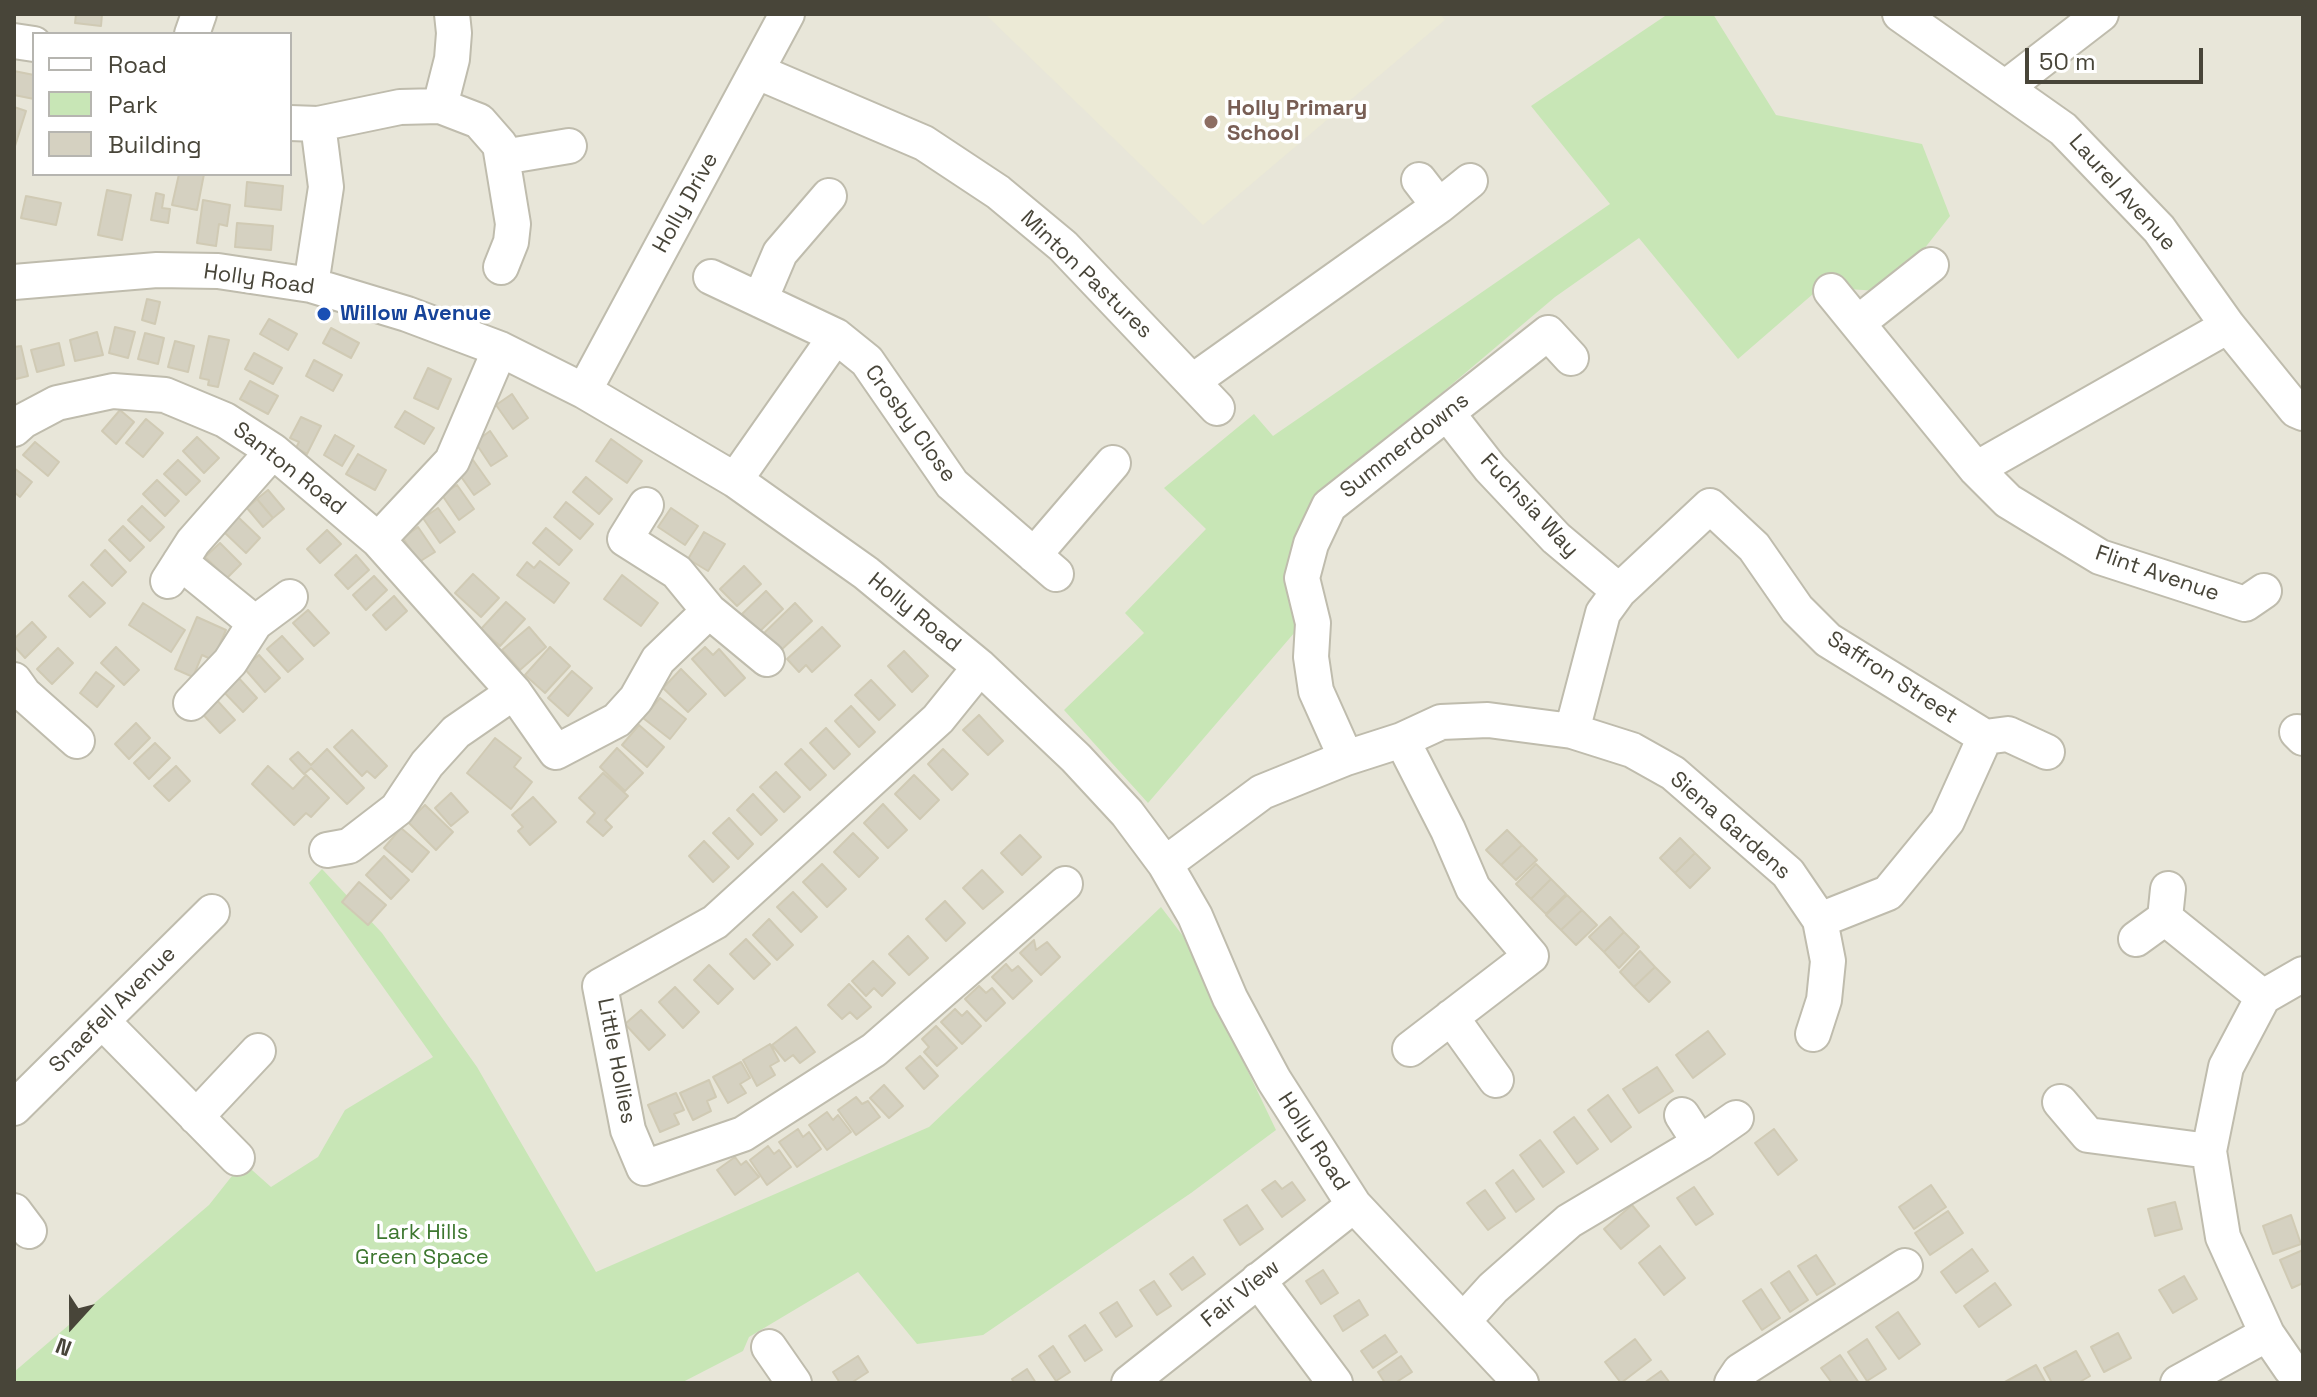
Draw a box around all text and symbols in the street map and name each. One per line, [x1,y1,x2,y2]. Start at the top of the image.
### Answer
legend [32,32,292,176]
scale bar [2029,32,2207,82]
text: 50 m [2039,46,2096,77]
text: Road [108,49,167,80]
text: Park [108,89,158,120]
place label: Holly Primary School [1227,96,1367,148]
marker: Holly Primary School [1202,113,1220,131]
text: Building [108,129,202,160]
street label: Laurel Avenue [2063,129,2181,257]
street label: Holly Drive [648,148,724,258]
street label: Minton Pastures [1015,205,1157,345]
street label: Holly Road [202,259,316,301]
place label: Willow Avenue [340,301,491,327]
marker: Willow Avenue [315,305,333,323]
street label: Crosby Close [859,360,961,488]
street label: Summerdowns [1335,388,1475,504]
street label: Santon Road [227,417,351,521]
street label: Fuchsia Way [1474,449,1584,563]
street label: Flint Avenue [2092,540,2222,608]
street label: Holly Road [862,568,966,658]
street label: Saffron Street [1822,626,1962,730]
street label: Siena Gardens [1664,766,1796,886]
street label: Snaefell Avenue [44,941,182,1079]
street label: Little Hollies [591,996,641,1126]
street label: Holly Road [1271,1088,1355,1196]
park label: Lark Hills Green Space [355,1220,489,1272]
street label: Fair View [1196,1254,1286,1334]
north arrow [32,1285,112,1365]
text: N [51,1332,75,1363]

